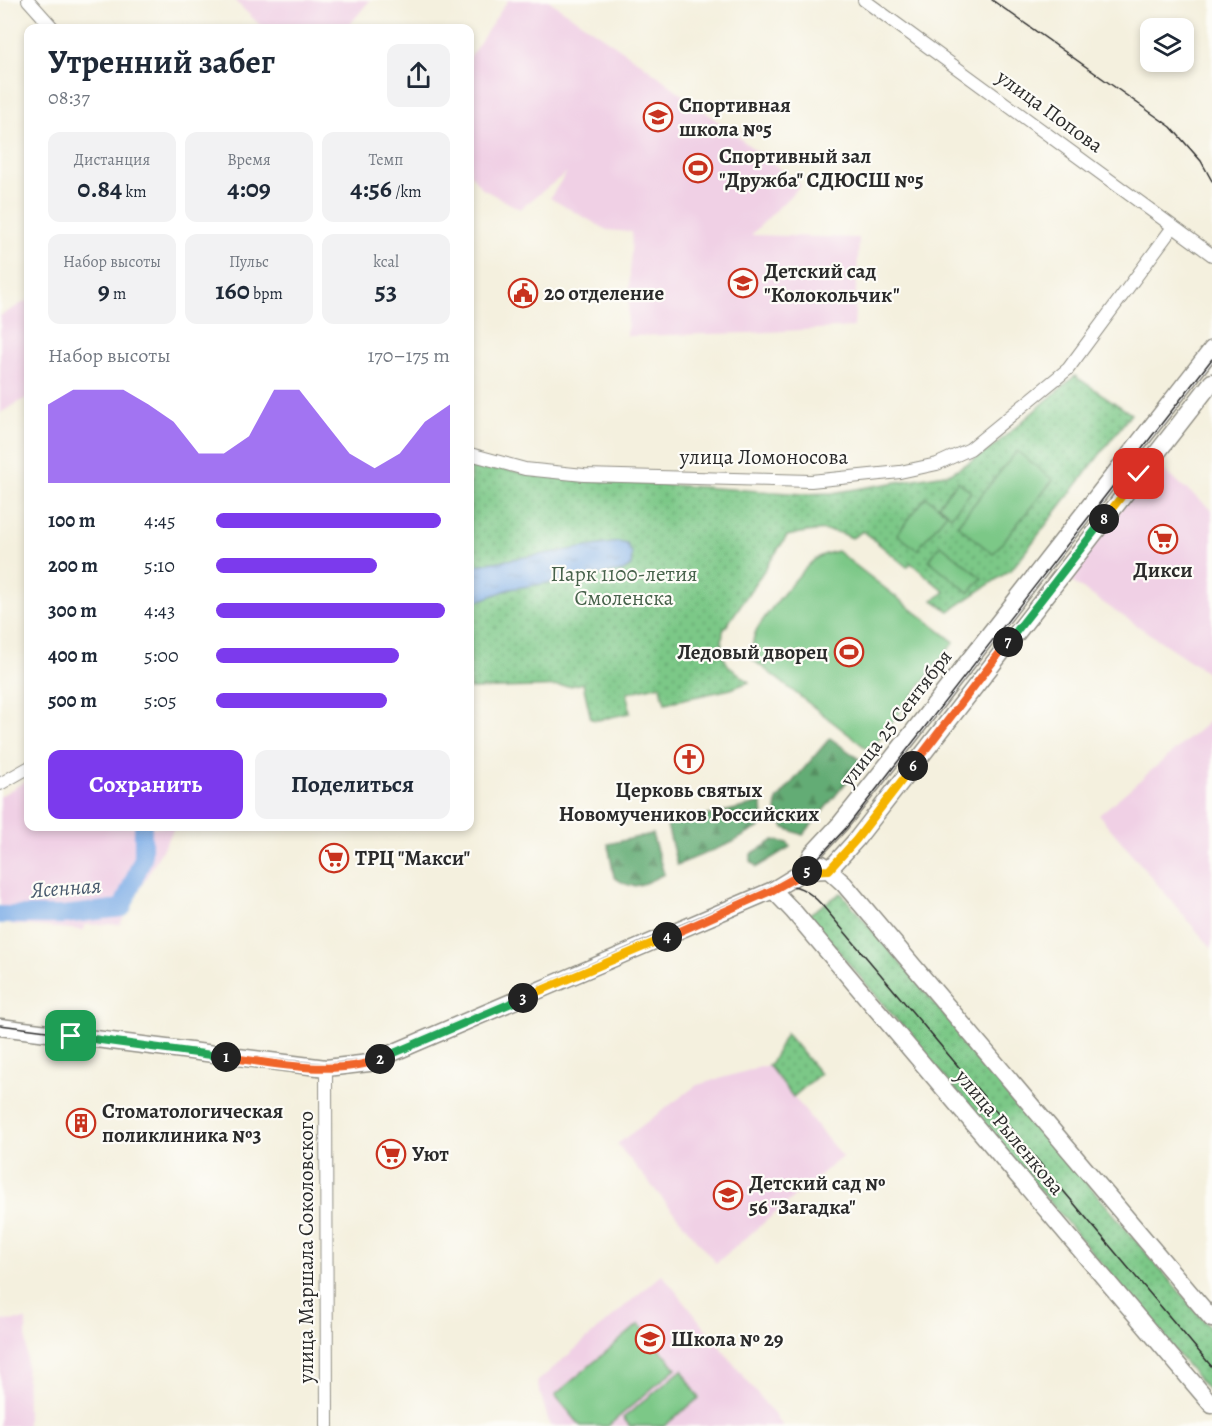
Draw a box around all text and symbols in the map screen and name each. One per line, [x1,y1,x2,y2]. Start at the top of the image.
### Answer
map controls [1140,18,1194,72]
button: layers [1140,18,1194,72]
text: Утренний забег [48,39,275,84]
button: share [387,44,450,107]
street label: улица Попова [990,62,1109,159]
text: 08:37 [48,84,90,111]
place label: Спортивная школа №5 [679,91,791,143]
school or university icon: Спортивная школа №5 [642,101,674,133]
place label: Спортивный зал "Дружба" СДЮСШ №5 [719,142,924,194]
text: Дистанция [74,149,150,171]
text: Время [227,149,271,171]
text: Темп [369,149,403,171]
sports icon: Спортивный зал "Дружба" СДЮСШ №5 [682,152,714,184]
text: 0.84 [77,171,122,206]
text: 4:09 [227,171,271,206]
text: 4:56 [350,171,392,206]
text: km [122,181,147,203]
text: /km [392,181,422,203]
text: Набор высоты [63,251,161,273]
text: Пульс [229,251,269,273]
text: kcal [373,251,399,273]
place label: Детский сад "Колокольчик" [764,257,900,309]
school or university icon: Детский сад "Колокольчик" [727,267,759,299]
text: 9 [98,273,110,308]
text: 160 [215,273,250,308]
text: 53 [375,273,397,308]
public building icon: 20 отделение [507,277,539,309]
place label: 20 отделение [544,279,664,307]
text: m [110,283,126,305]
text: bpm [250,283,283,305]
text: Набор высоты [48,342,171,369]
text: 170–175 m [368,342,450,369]
street label: улица Ломоносова [679,443,848,471]
pin [1113,448,1164,499]
icon: check [1122,457,1155,490]
pin: 8 [1089,504,1119,534]
text: 100 m [48,507,96,534]
text: 4:45 [144,507,175,534]
text: 8 [1100,508,1108,530]
supermarket icon: Дикси [1147,523,1179,555]
text: 200 m [48,552,98,579]
text: 5:10 [144,552,175,579]
place label: Дикси [1133,556,1193,584]
park label: Парк 1100-летия Смоленска [551,560,697,612]
text: 300 m [48,597,97,624]
text: 4:43 [144,597,175,624]
pin: 7 [993,627,1023,657]
text: 7 [1005,631,1011,653]
sports icon: Ледовый дворец [833,636,865,668]
place label: Ледовый дворец [677,638,828,666]
text: 400 m [48,642,98,669]
text: 5:00 [144,642,179,669]
street label: улица 25 Сентября [833,644,958,793]
text: 500 m [48,687,97,714]
text: 5:05 [144,687,177,714]
church icon: Церковь святых Новомучеников Российских [673,743,705,775]
button: Сохранить [48,750,243,819]
button: Поделиться [255,750,450,819]
pin: 6 [898,751,928,781]
text: 6 [909,755,917,777]
place label: Церковь святых Новомучеников Российских [559,776,819,828]
supermarket icon: ТРЦ "Макси" [318,842,350,874]
place label: ТРЦ "Макси" [355,844,470,872]
pin: 5 [792,856,822,886]
text: 5 [804,860,810,882]
water label: Ясенная [29,871,102,905]
pin: 4 [652,922,682,952]
text: 4 [663,926,671,948]
pin: 3 [508,983,538,1013]
text: 3 [520,987,526,1009]
pin [45,1010,96,1061]
icon: arrive [54,1019,87,1052]
pin: 1 [211,1042,241,1072]
pin: 2 [365,1044,395,1074]
text: 1 [223,1046,229,1068]
text: 2 [376,1048,384,1070]
street label: улица Рыленкова [948,1062,1071,1201]
place label: Стоматологическая поликлиника №3 [102,1097,283,1149]
building icon: Стоматологическая поликлиника №3 [65,1107,97,1139]
street label: улица Маршала Соколовского [292,1111,320,1384]
supermarket icon: Уют [375,1138,407,1170]
place label: Уют [412,1140,449,1168]
place label: Детский сад № 56 "Загадка" [749,1169,885,1221]
school or university icon: Детский сад № 56 "Загадка" [712,1179,744,1211]
school or university icon: Школа № 29 [634,1323,666,1355]
place label: Школа № 29 [671,1325,784,1353]

